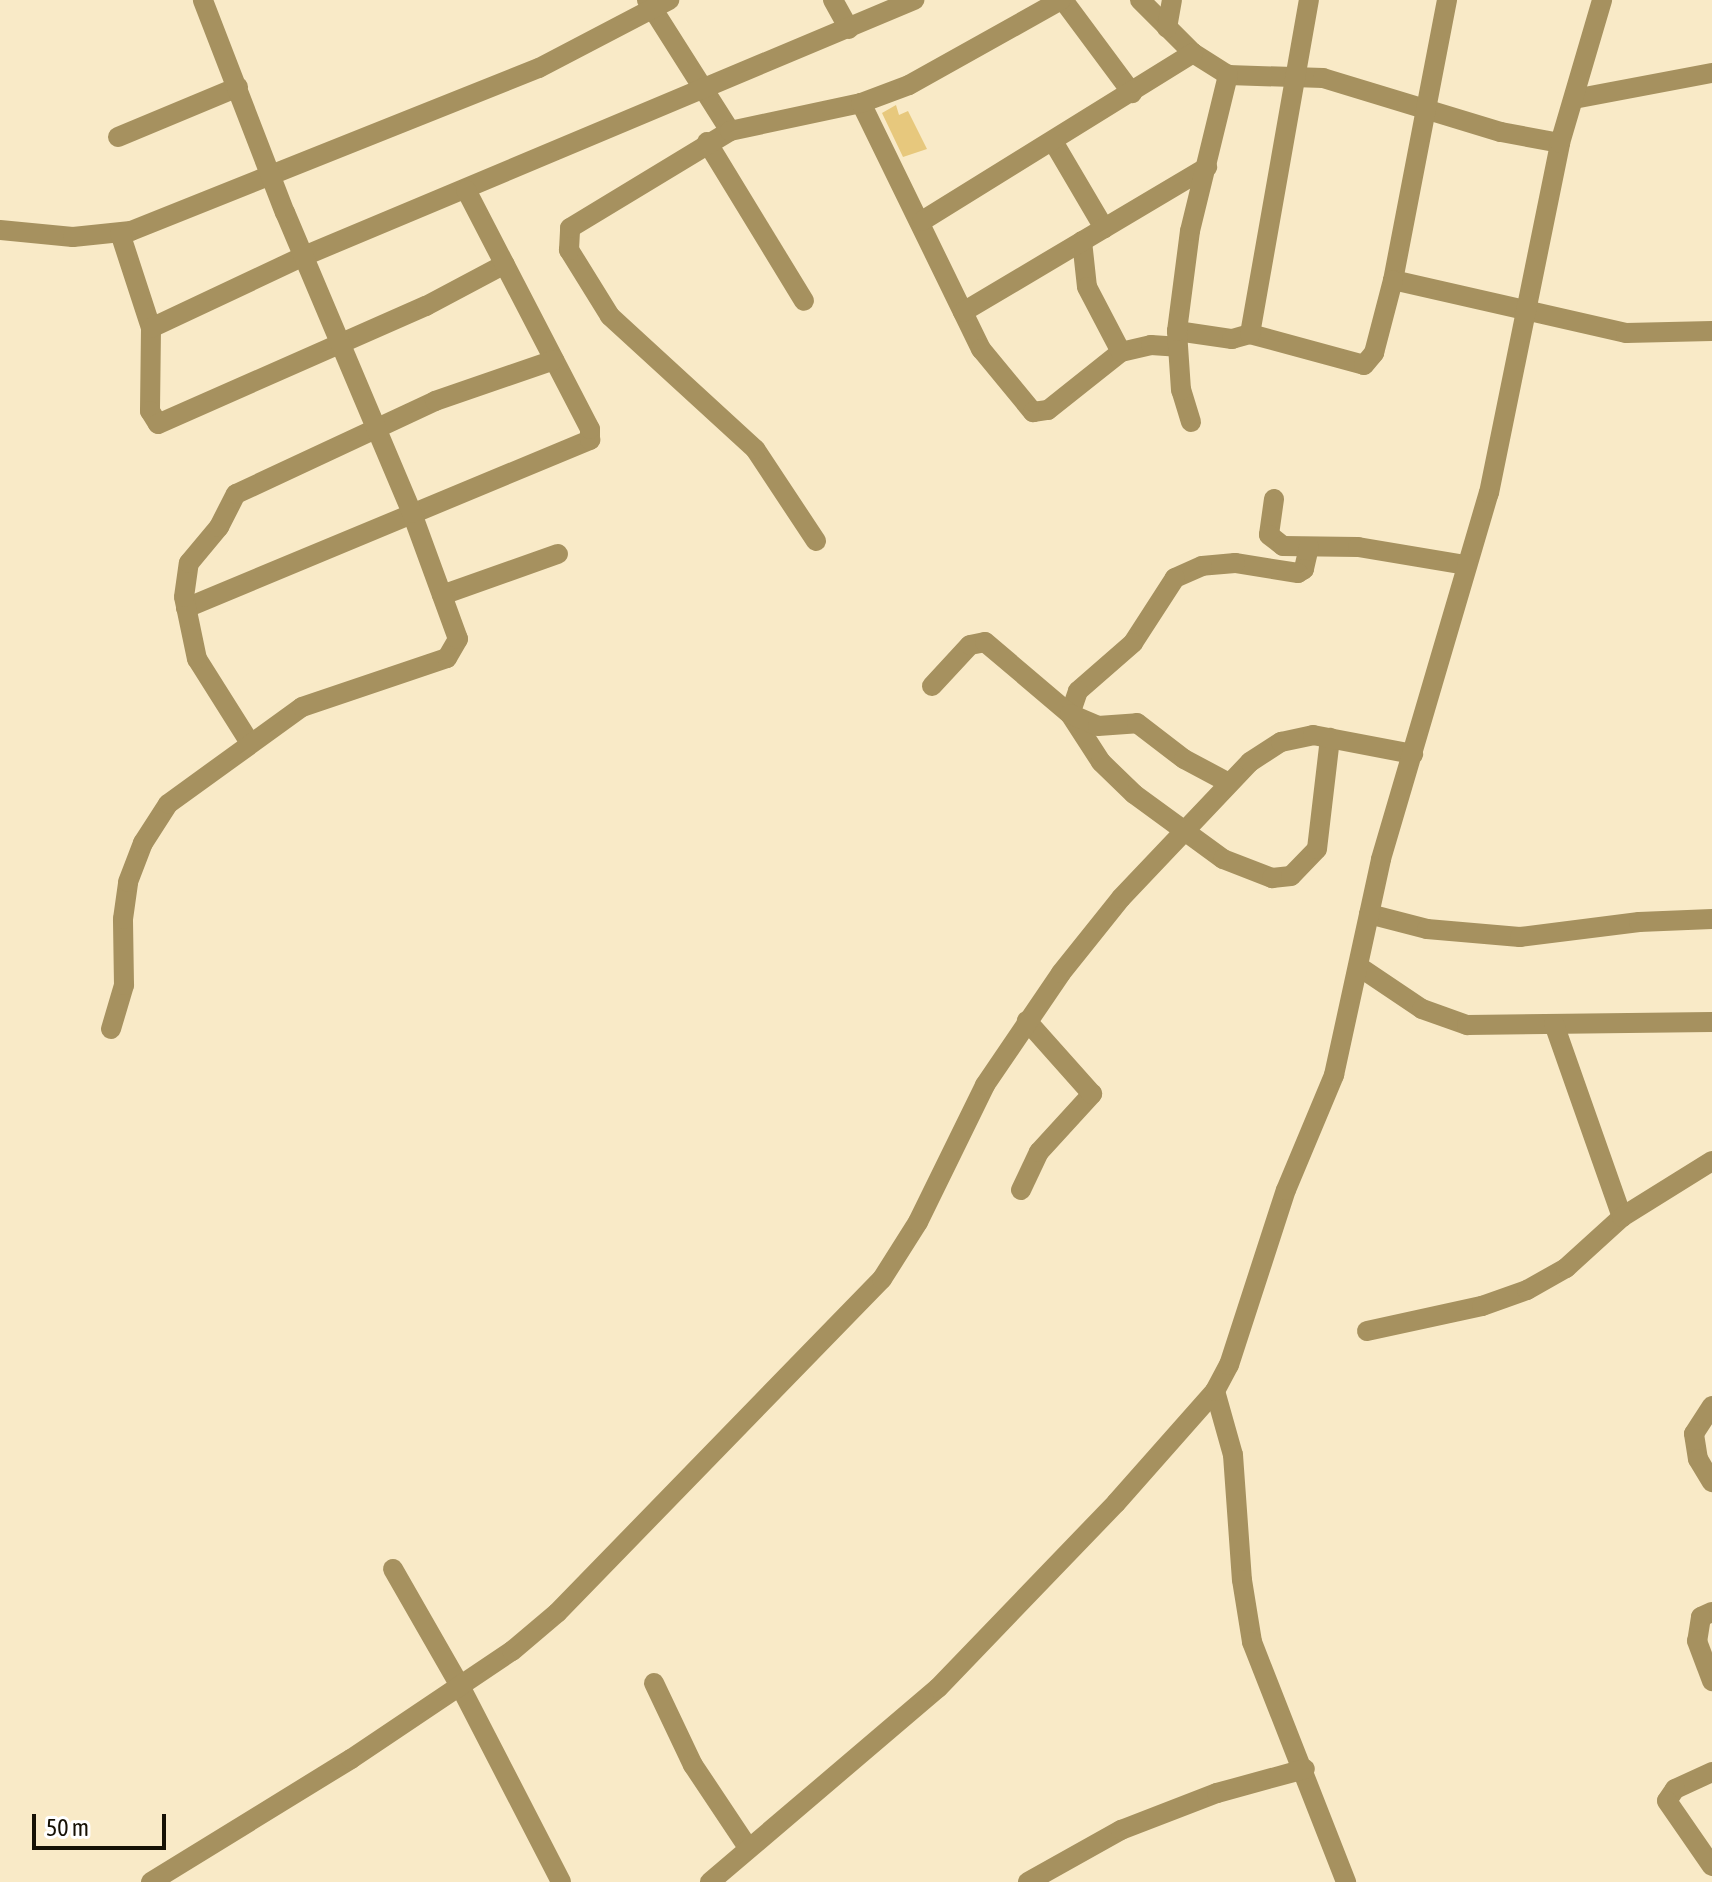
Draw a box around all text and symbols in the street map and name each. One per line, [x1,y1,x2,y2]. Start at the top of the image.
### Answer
scale bar [36,1798,170,1848]
text: 50 m [46,1814,89,1841]

